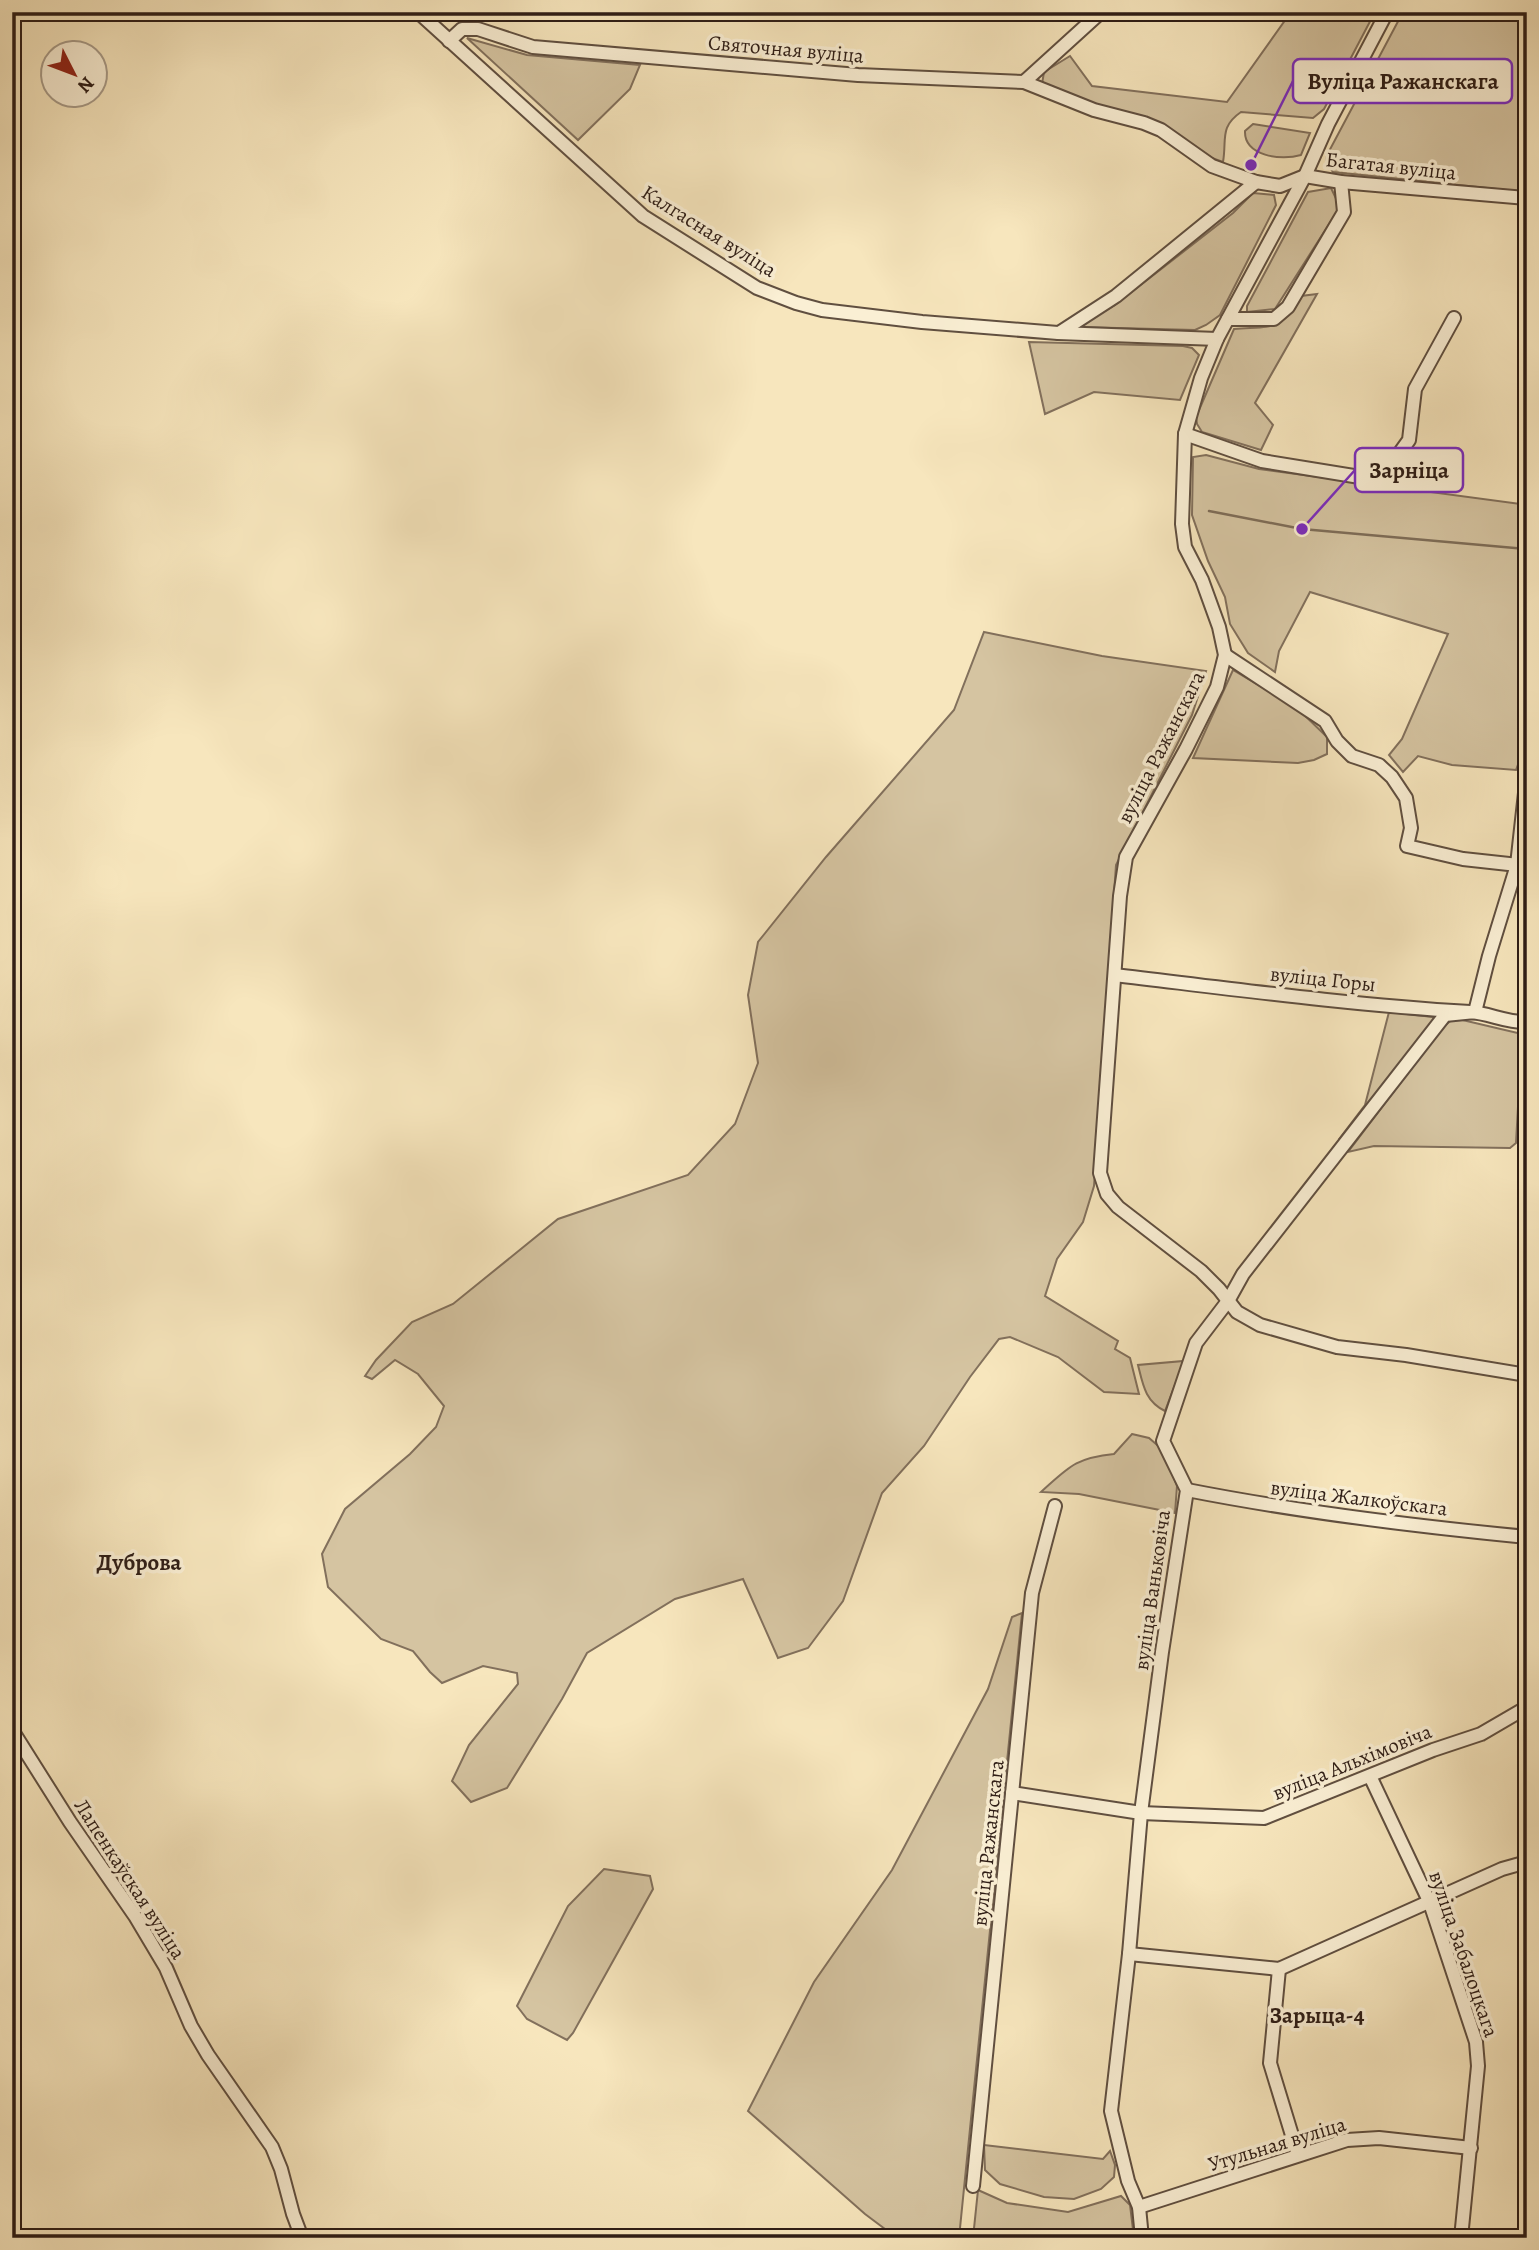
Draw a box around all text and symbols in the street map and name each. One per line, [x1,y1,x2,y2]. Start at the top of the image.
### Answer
street label: Святочная вуліца [707,28,865,70]
north arrow [38,38,108,108]
callout: Вуліца Ражанскага [1293,59,1512,103]
text: Вуліца Ражанскага [1307,66,1499,97]
text: N [71,71,100,99]
street label: Багатая вуліца [1324,145,1458,187]
street label: Калгасная вуліца [636,178,782,284]
callout: Зарніца [1355,448,1463,492]
text: Зарніца [1369,455,1449,486]
street label: вуліца Ражанскага [1111,666,1212,828]
street label: вуліца Горы [1269,960,1377,998]
street label: вуліца Жалкоўскага [1269,1473,1449,1523]
street label: вуліца Ваньковіча [1127,1508,1177,1672]
district label: Дуброва [97,1547,182,1578]
street label: вуліца Альхімовіча [1268,1717,1436,1807]
street label: вуліца Ражанскага [965,1758,1011,1928]
street label: Лапенкаўская вуліца [68,1793,193,1965]
street label: вуліца Забалоцкага [1422,1867,1506,2041]
district label: Зарыца-4 [1269,2000,1365,2031]
street label: Утульная вуліца [1205,2110,1350,2178]

